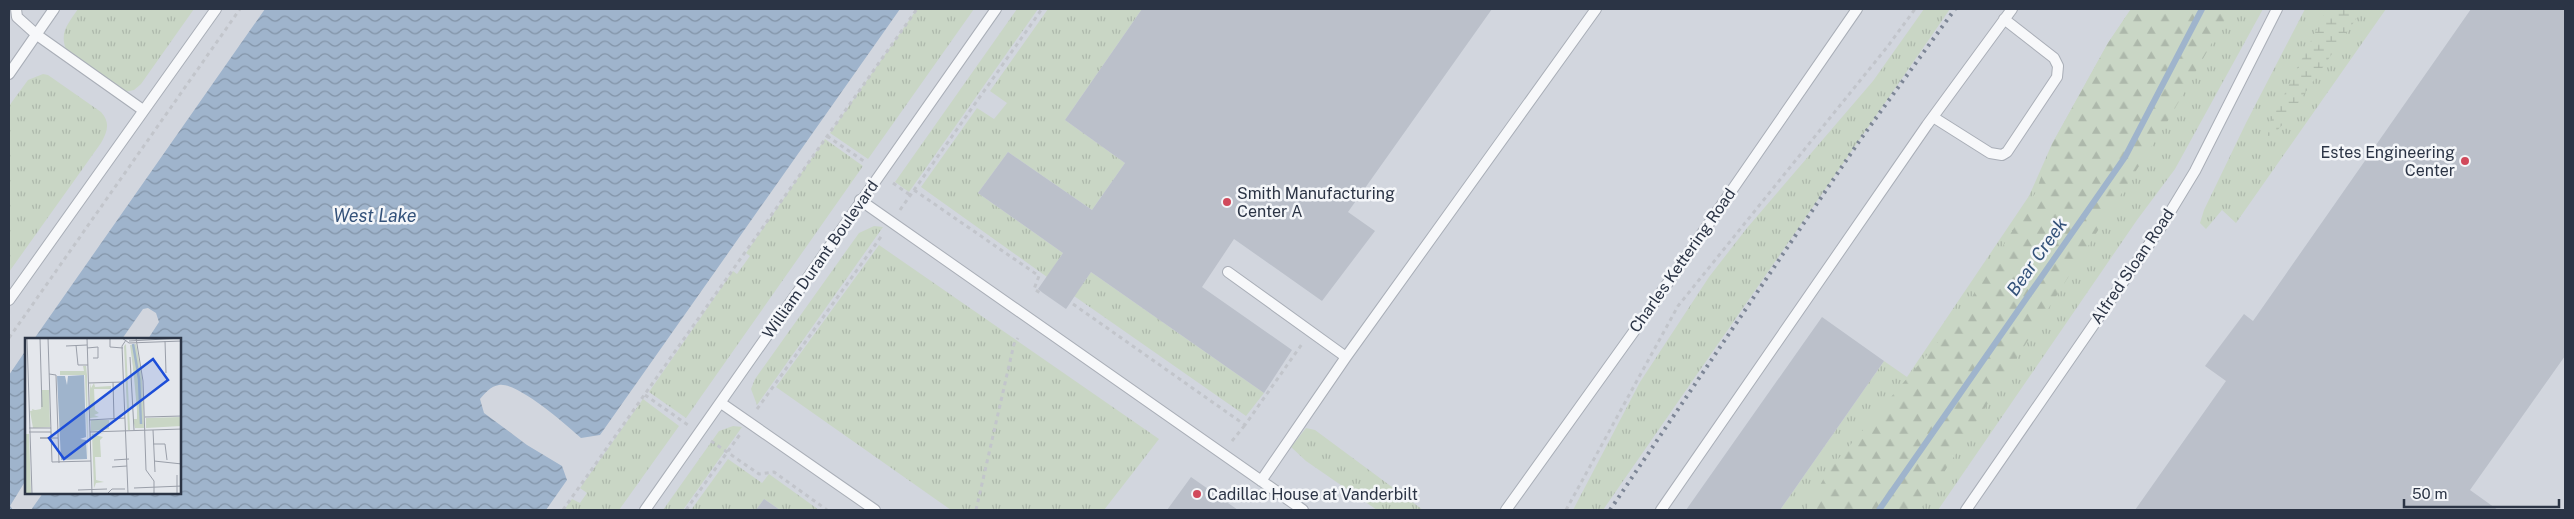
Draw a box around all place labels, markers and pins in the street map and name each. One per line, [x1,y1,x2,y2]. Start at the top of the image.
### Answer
place label: Estes Engineering Center [2321,143,2455,180]
marker: Estes Engineering Center [2459,155,2471,167]
place label: Smith Manufacturing Center A [1237,184,1395,221]
marker: Smith Manufacturing Center A [1221,196,1233,208]
place label: Cadillac House at Vanderbilt [1207,485,1418,504]
marker: Cadillac House at Vanderbilt [1191,488,1203,500]

